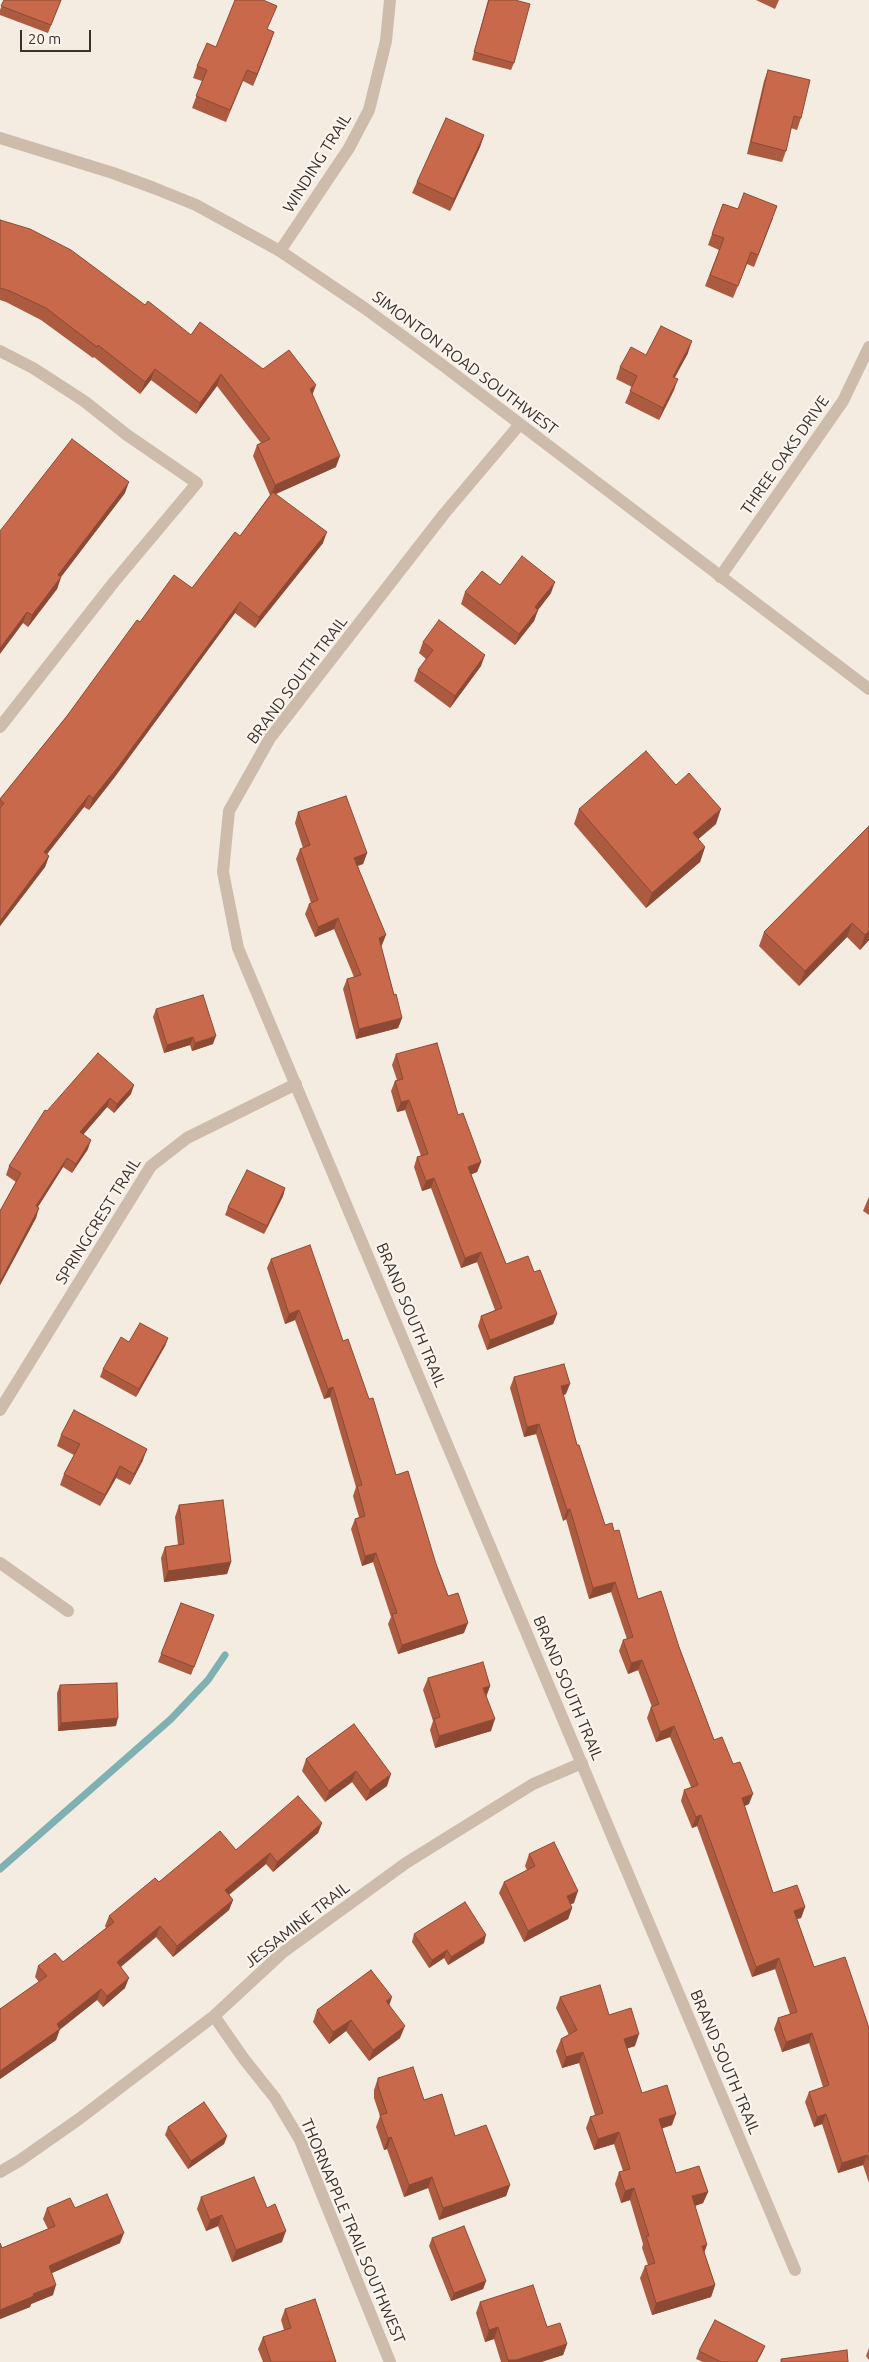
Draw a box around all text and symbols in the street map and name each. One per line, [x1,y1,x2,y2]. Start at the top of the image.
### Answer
scale bar [22,20,94,52]
text: 20 m [28,30,61,47]
street label: WINDING TRAIL [279,110,355,216]
street label: SIMONTON ROAD SOUTHWEST [369,287,561,439]
street label: THREE OAKS DRIVE [737,392,833,518]
street label: BRAND SOUTH TRAIL [243,612,351,748]
street label: SPRINGCREST TRAIL [51,1154,145,1288]
street label: BRAND SOUTH TRAIL [372,1240,450,1390]
street label: BRAND SOUTH TRAIL [529,1613,607,1763]
street label: JESSAMINE TRAIL [241,1878,353,1972]
street label: BRAND SOUTH TRAIL [686,1987,764,2137]
street label: THORNAPPLE TRAIL SOUTHWEST [297,2116,409,2346]

